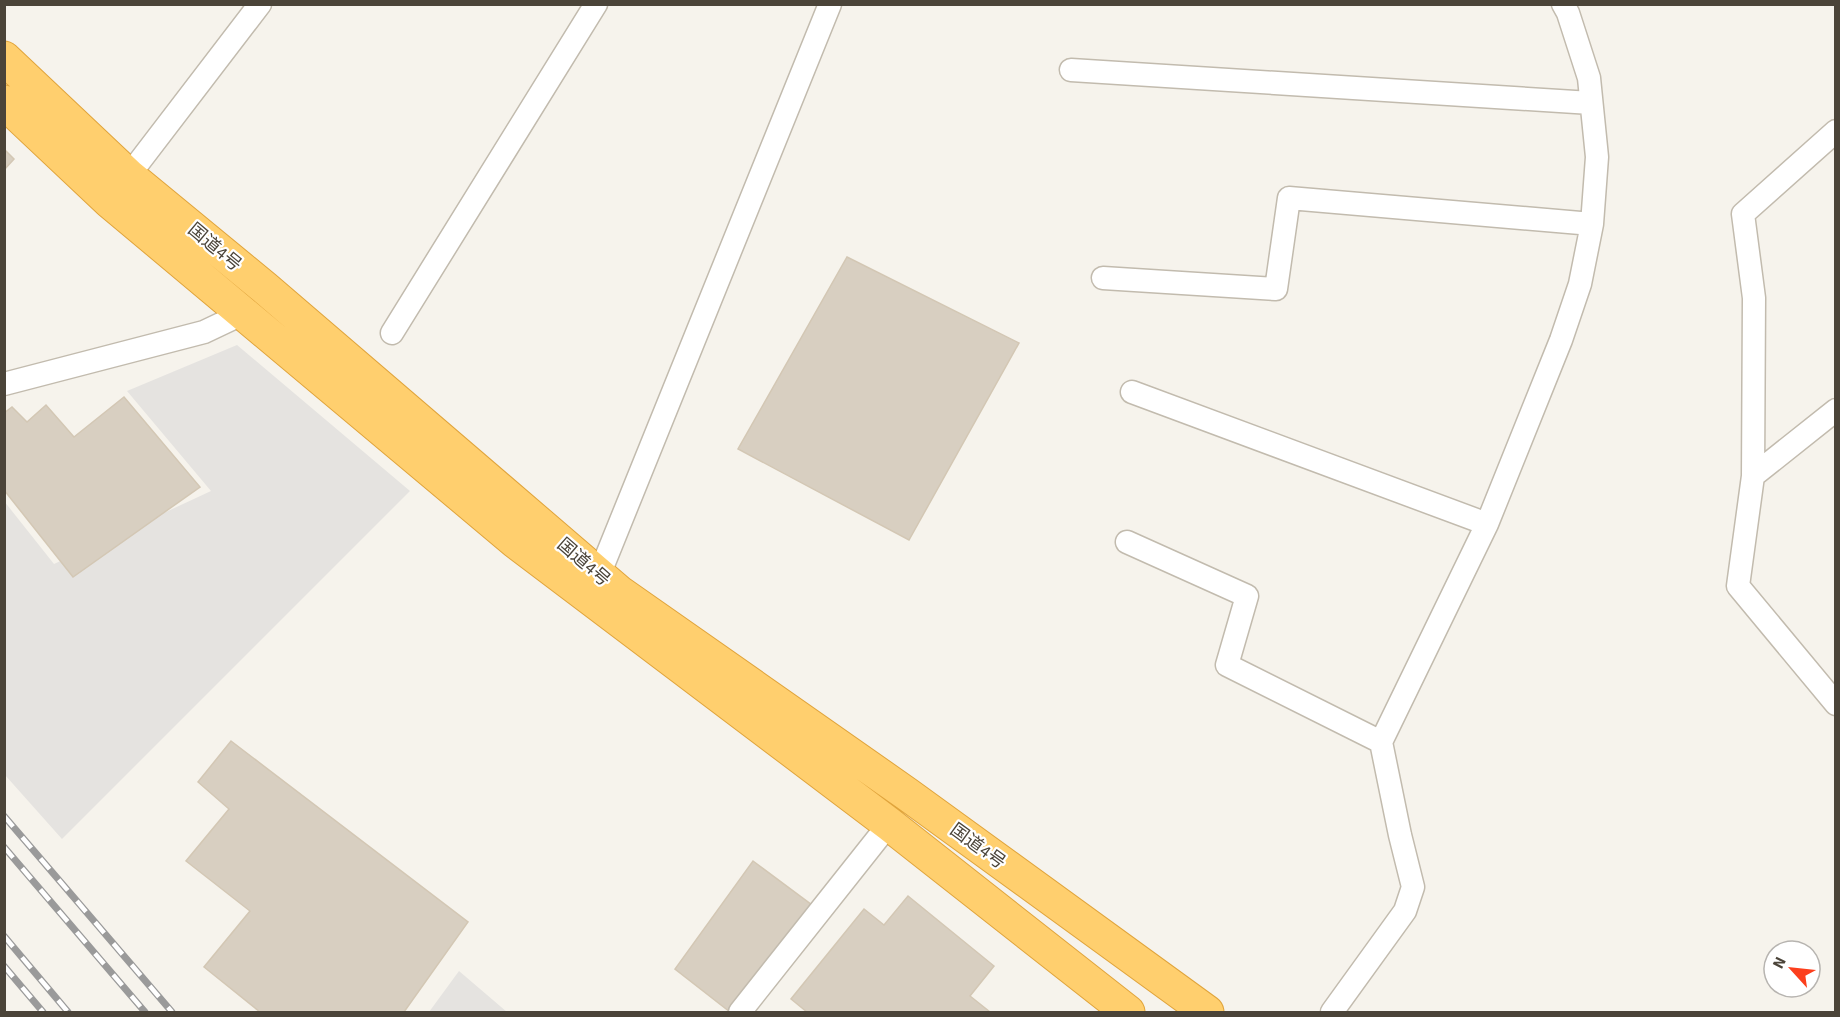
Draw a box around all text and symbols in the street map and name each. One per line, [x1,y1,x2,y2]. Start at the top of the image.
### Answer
street label: 国道4号 [183,218,247,277]
street label: 国道4号 [552,532,616,592]
street label: 国道4号 [945,818,1011,875]
north arrow [1762,939,1822,999]
text: N [1767,953,1792,972]

